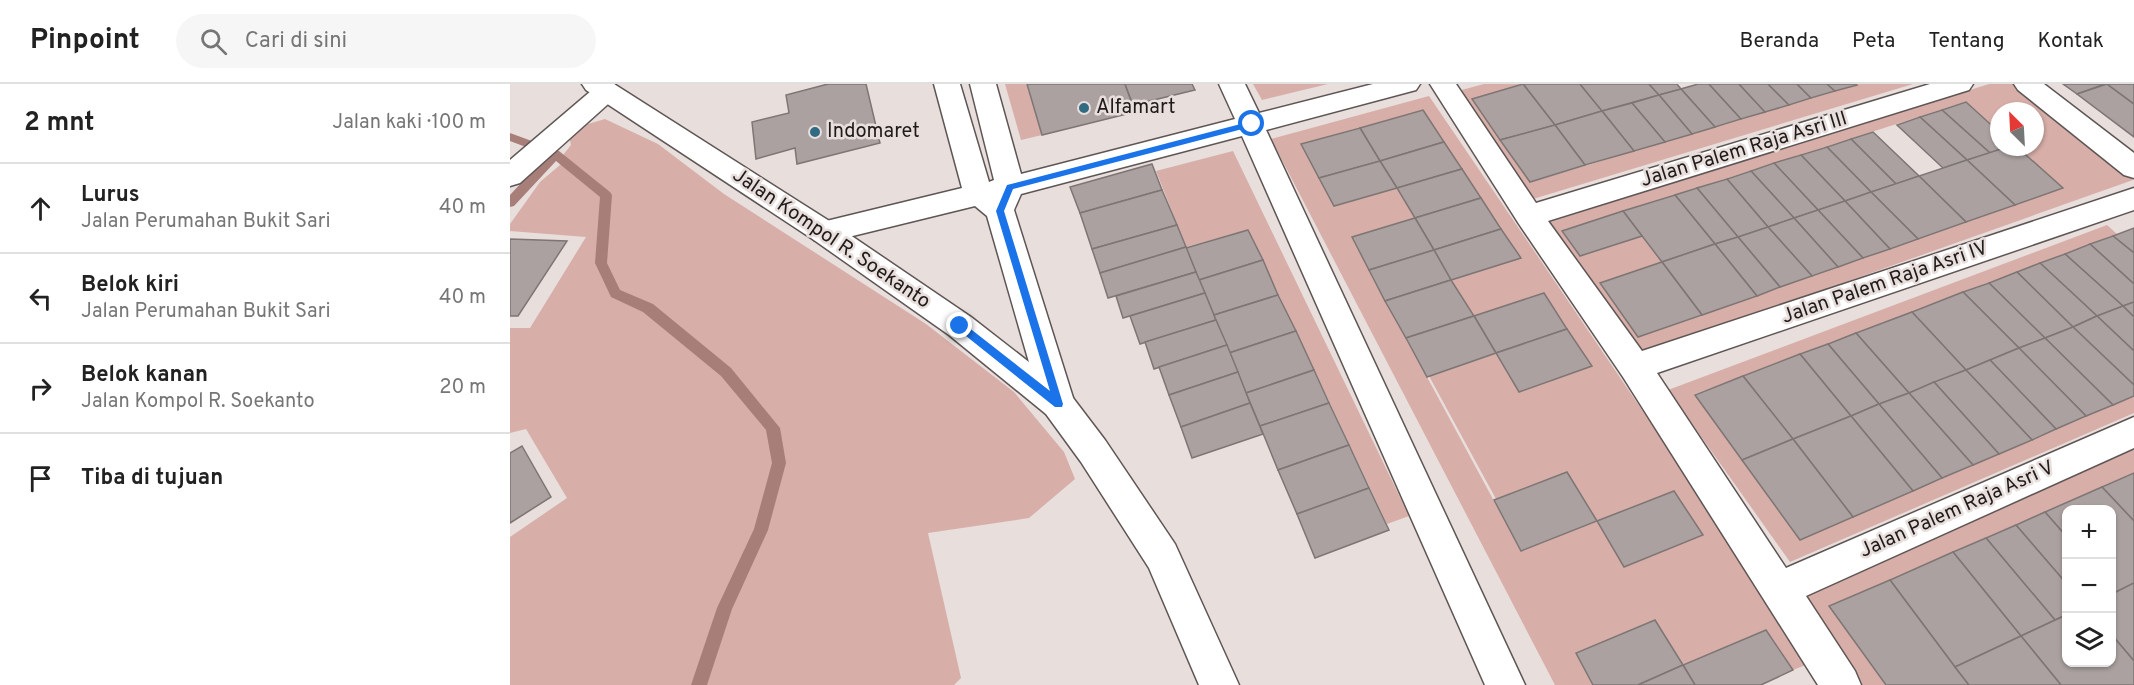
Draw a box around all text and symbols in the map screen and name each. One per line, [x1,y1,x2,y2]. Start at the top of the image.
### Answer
search box [176,14,596,68]
text: Pinpoint [30,23,140,59]
icon: search [197,25,230,58]
text: Cari di sini [245,28,347,55]
text: Beranda [1740,28,1819,55]
text: Peta [1852,28,1895,55]
text: Tentang [1928,28,2005,55]
text: Kontak [2038,28,2104,55]
place label: Alfamart [1096,95,1176,121]
marker: Alfamart [1077,101,1091,115]
north arrow [1990,102,2044,156]
street label: Jalan Palem Raja Asri III [1637,106,1851,194]
text: 2 mnt [24,107,95,140]
text: Jalan kaki · 100 m [332,110,486,136]
route start [1238,110,1264,136]
place label: Indomaret [827,119,920,145]
marker: Indomaret [808,125,822,139]
street label: Jalan Kompol R. Soekanto [727,163,935,315]
text: Lurus [81,182,140,209]
icon: ahead [24,192,57,225]
text: 40 m [439,195,486,221]
text: Jalan Perumahan Bukit Sari [81,209,331,235]
street label: Jalan Palem Raja Asri IV [1778,235,1992,331]
text: Belok kiri [81,272,179,299]
icon: left [24,282,57,315]
text: 40 m [439,285,486,311]
text: Jalan Perumahan Bukit Sari [81,299,331,325]
route end [946,312,972,338]
text: Belok kanan [81,362,208,389]
icon: right [24,372,57,405]
text: 20 m [439,375,486,401]
text: Jalan Kompol R. Soekanto [81,389,315,415]
street label: Jalan Palem Raja Asri V [1856,455,2058,565]
icon: arrive [24,462,57,495]
text: Tiba di tujuan [81,465,223,492]
map controls [2062,505,2116,667]
button: + [2062,505,2116,559]
button: − [2062,559,2116,613]
button: layers [2062,613,2116,667]

